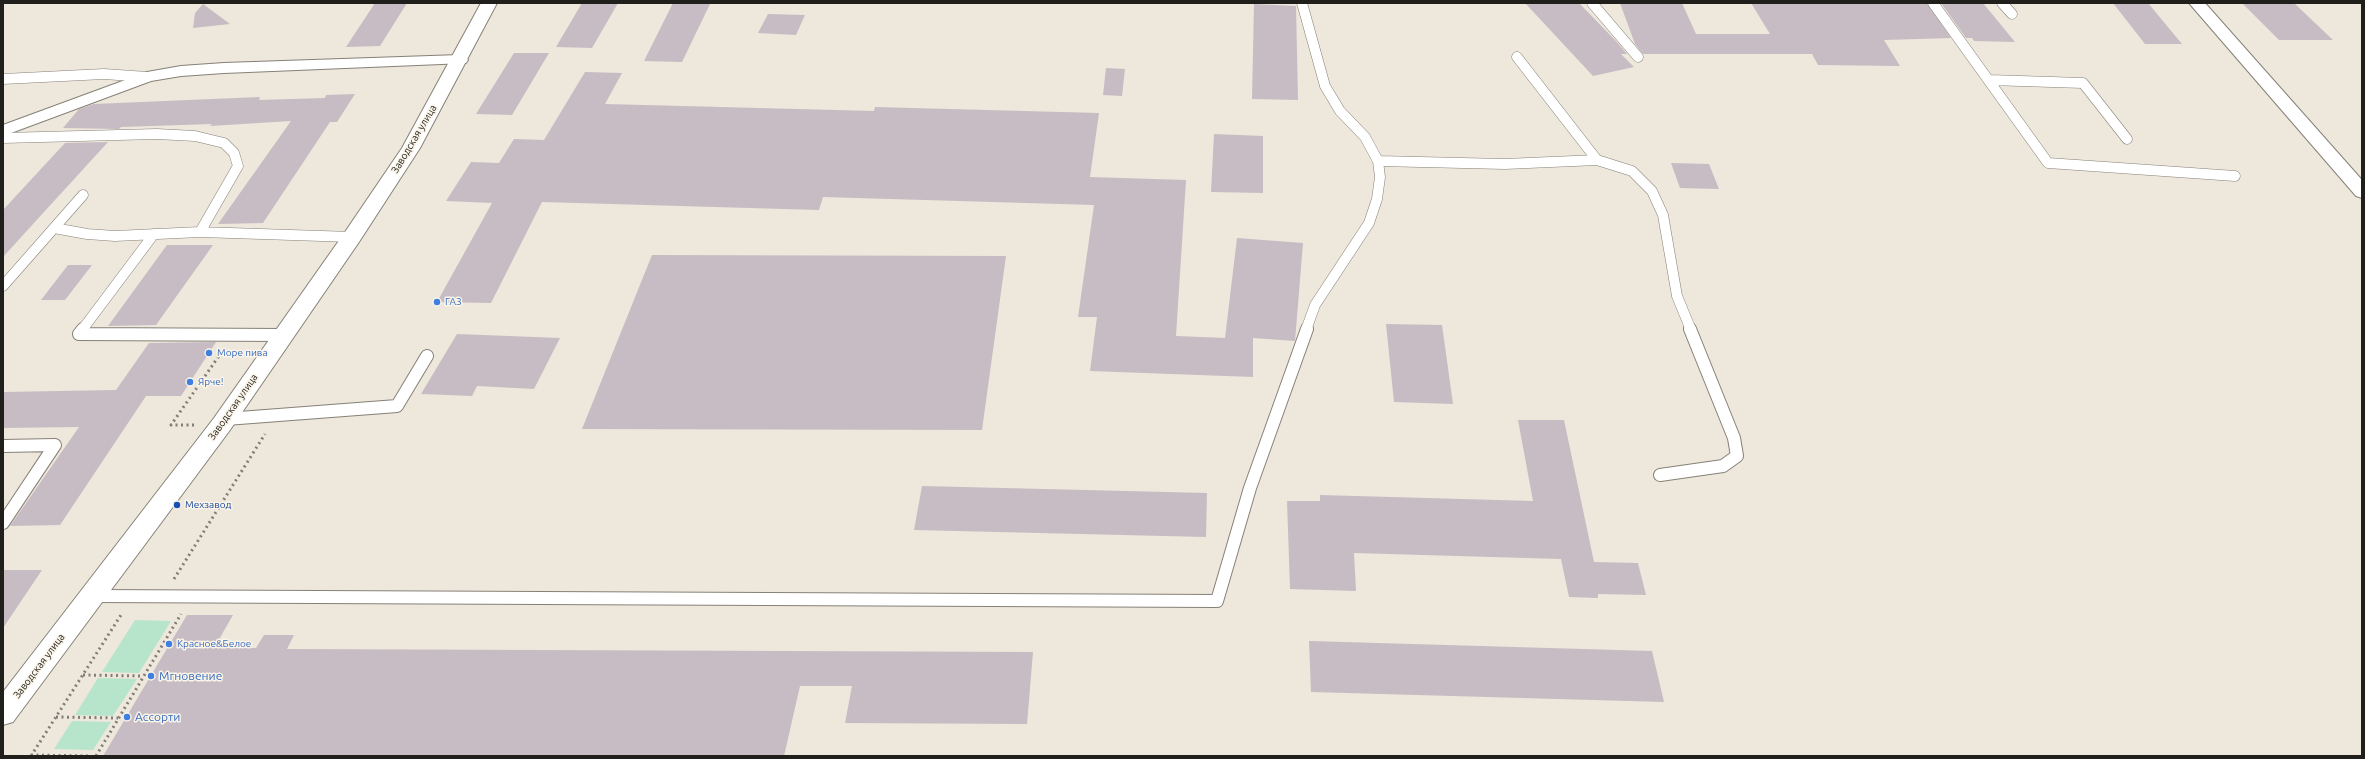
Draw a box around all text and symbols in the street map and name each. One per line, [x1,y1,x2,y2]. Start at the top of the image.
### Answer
street label: Заводская улица [389,103,439,175]
place label: ГАЗ [445,296,462,308]
marker: ГАЗ [432,297,442,307]
place label: Море пива [217,347,268,359]
marker: Море пива [204,348,214,358]
street label: Заводская улица [206,372,260,442]
place label: Ярче! [198,376,224,388]
marker: Ярче! [185,377,195,387]
place label: Мехзавод [185,499,231,511]
marker: Мехзавод [172,500,182,510]
street label: Заводская улица [11,631,67,701]
place label: Красное&Белое [177,638,251,650]
marker: Красное&Белое [164,639,174,649]
place label: Мгновение [159,669,222,683]
marker: Мгновение [146,671,156,681]
place label: Ассорти [135,710,180,724]
marker: Ассорти [122,712,132,722]

